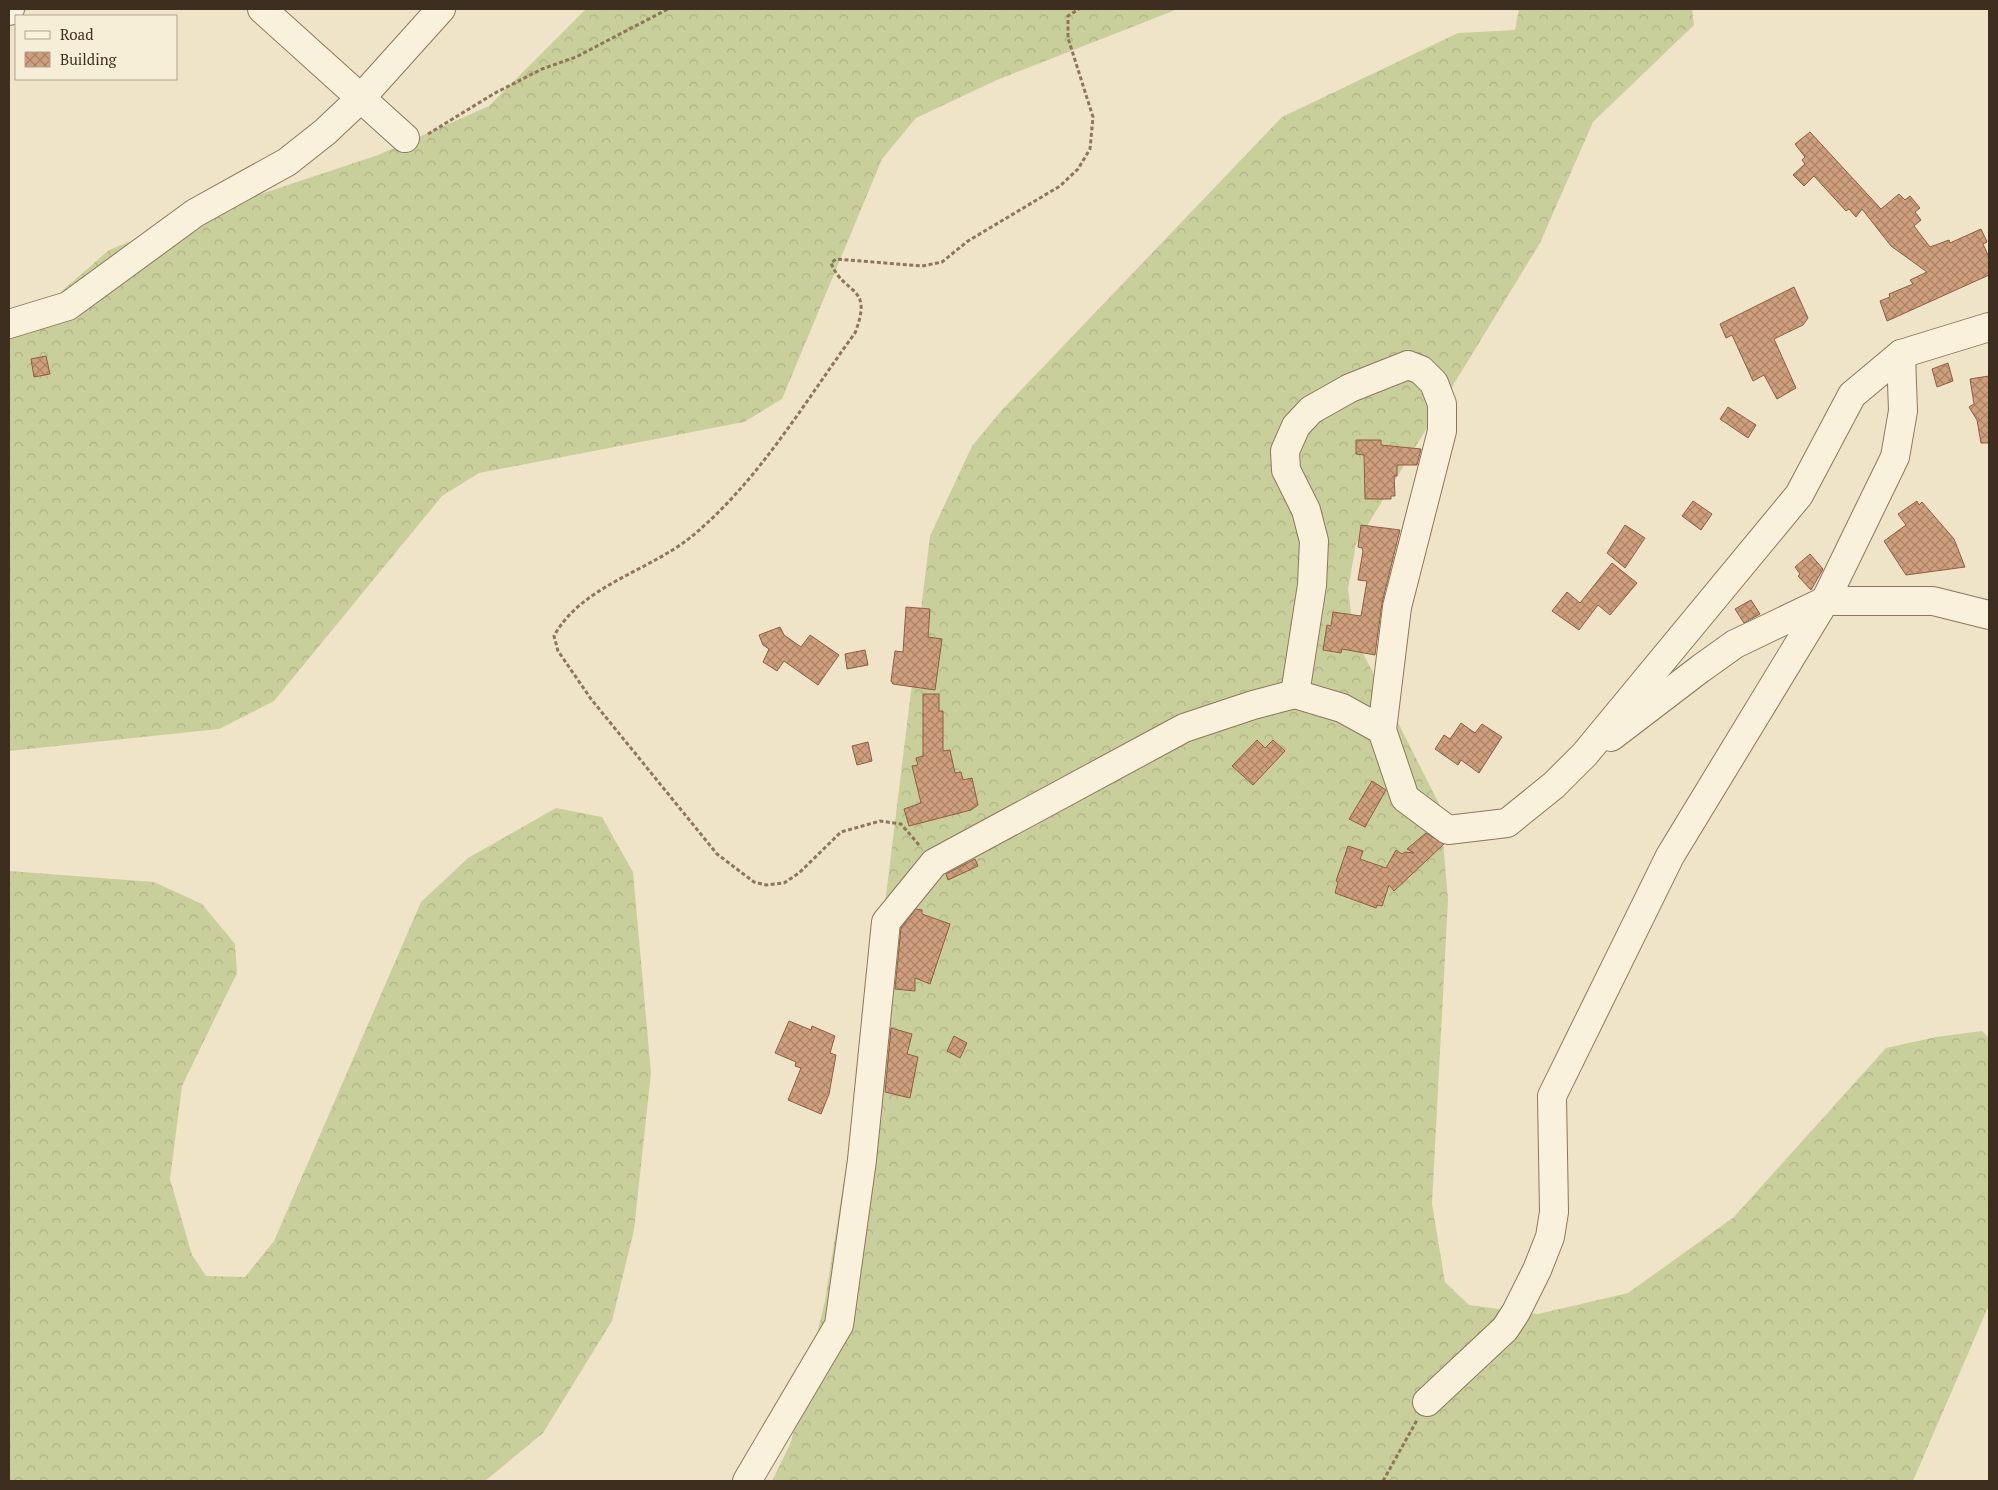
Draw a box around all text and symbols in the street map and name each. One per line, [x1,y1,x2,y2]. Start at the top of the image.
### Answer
legend [15,15,178,80]
text: Road [60,24,93,44]
text: Building [60,49,118,69]

